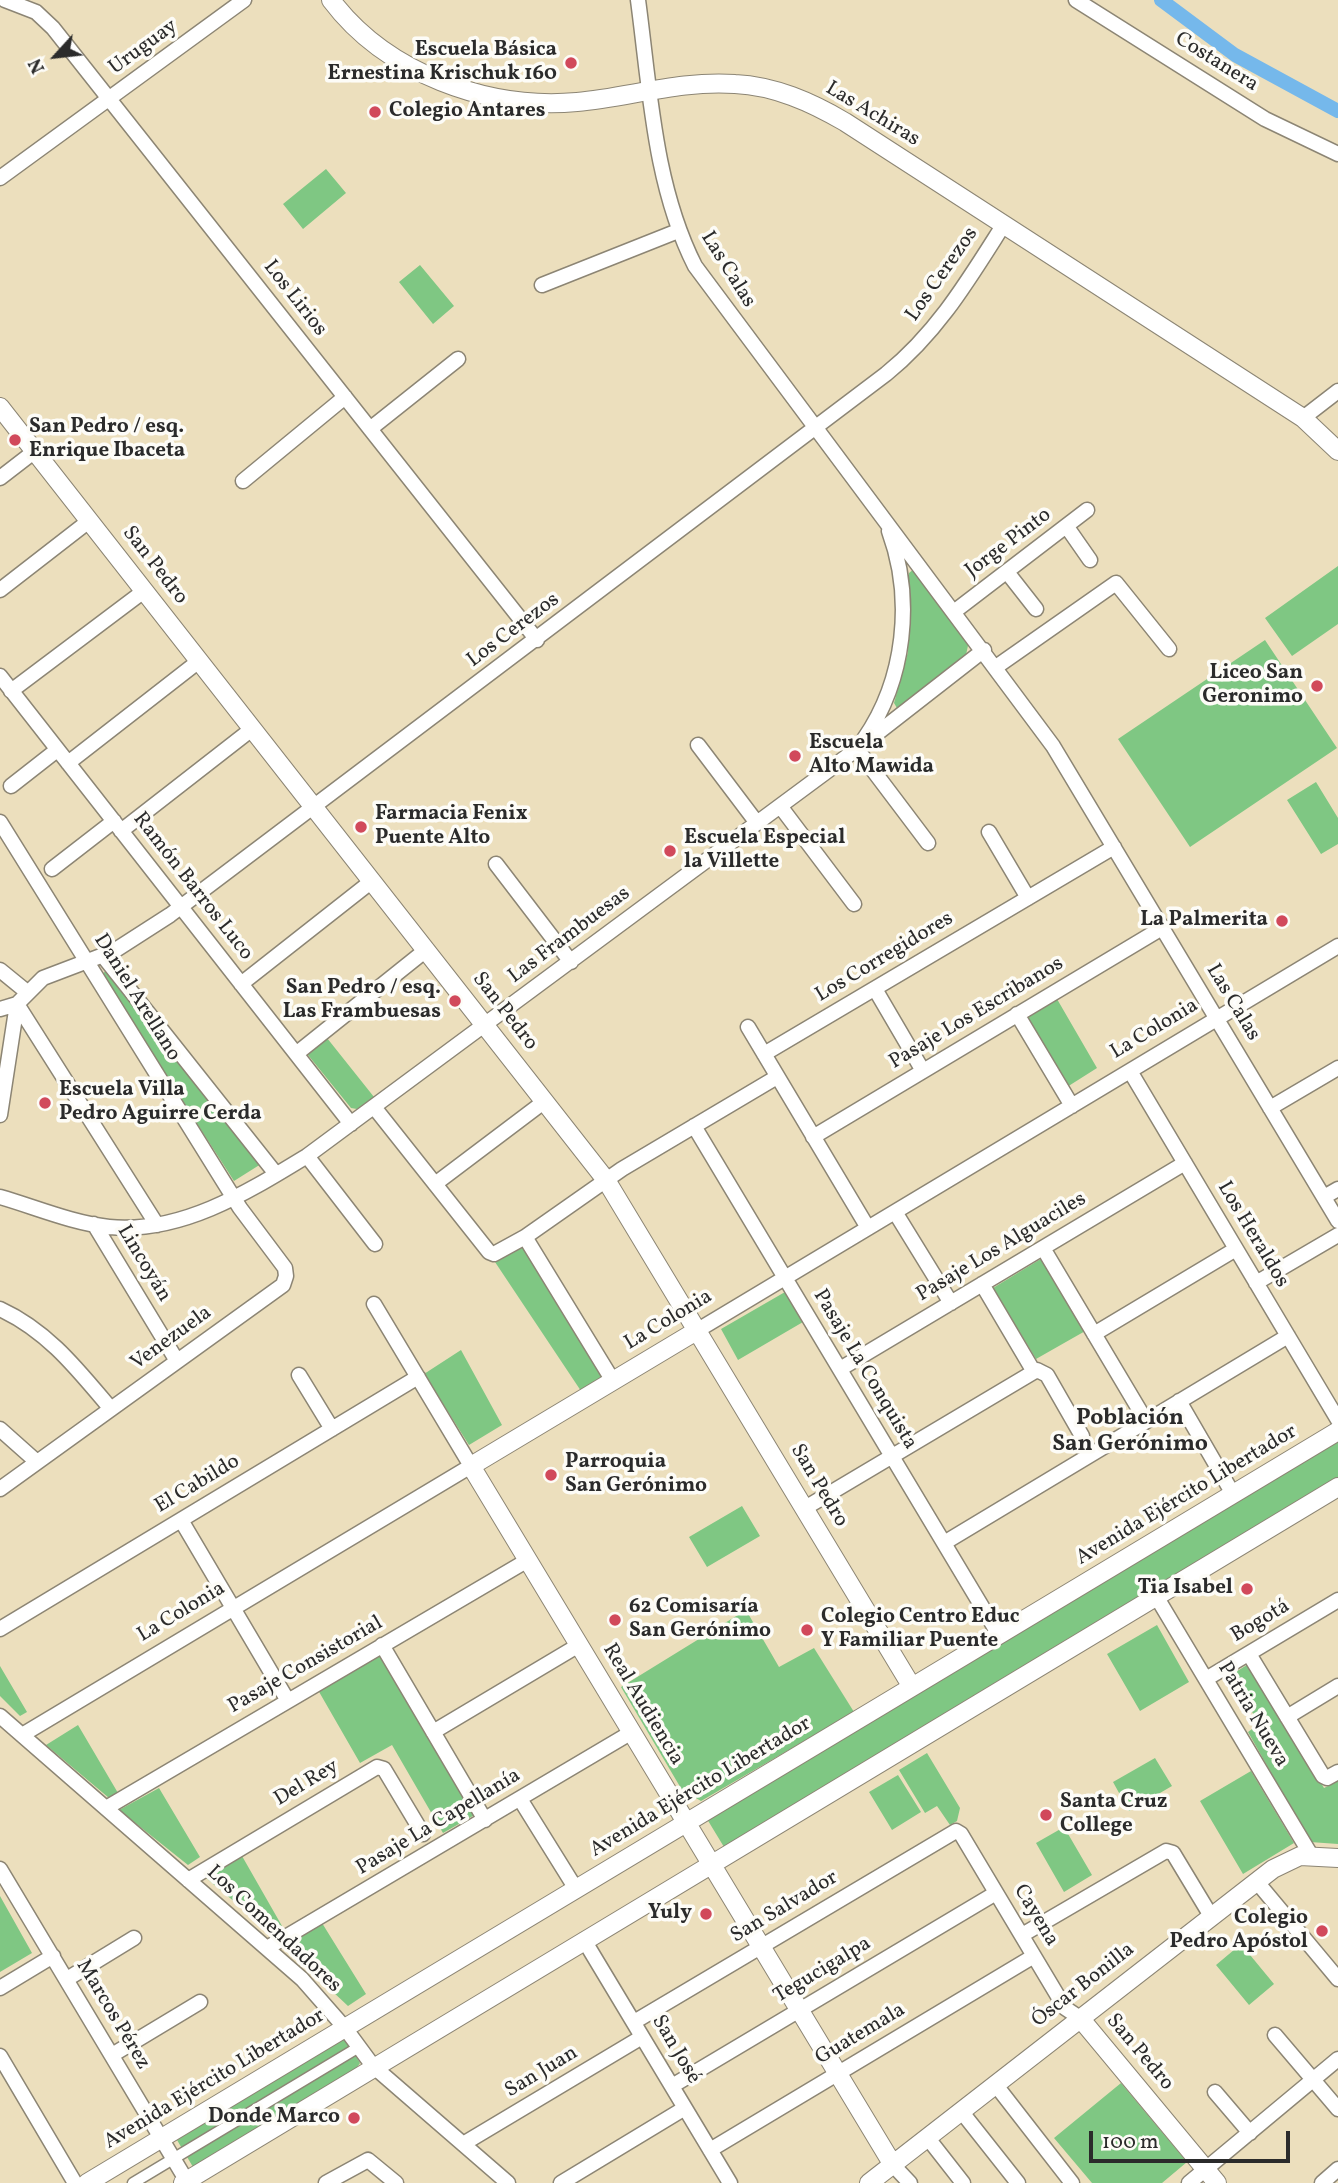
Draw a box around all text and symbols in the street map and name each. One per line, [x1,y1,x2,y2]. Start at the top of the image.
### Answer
street label: Uruguay [105,15,183,81]
north arrow [21,21,91,91]
street label: Costanera [1170,28,1262,98]
place label: Escuela Básica Ernestina Krischuk 160 [328,38,557,88]
text: N [23,53,52,78]
marker: Escuela Básica Ernestina Krischuk 160 [563,55,579,71]
street label: Las Achiras [820,77,924,153]
place label: Colegio Antares [389,99,545,125]
marker: Colegio Antares [367,104,383,120]
street label: Los Cerezos [901,223,985,327]
street label: Las Calas [694,227,760,313]
street label: Los Lirios [257,256,331,342]
place label: San Pedro / esq. Enrique Ibaceta [29,415,185,465]
marker: San Pedro / esq. Enrique Ibaceta [7,432,23,448]
street label: Jorge Pinto [961,503,1057,585]
street label: San Pedro [116,522,192,610]
street label: Los Cerezos [463,588,565,674]
place label: Liceo San Geronimo [1202,661,1303,711]
marker: Liceo San Geronimo [1309,678,1325,694]
place label: Escuela Alto Mawida [809,731,934,781]
marker: Escuela Alto Mawida [787,748,803,764]
place label: Farmacia Fenix Puente Alto [375,802,528,852]
street label: Ramón Barros Luco [126,808,258,966]
marker: Farmacia Fenix Puente Alto [353,819,369,835]
place label: Escuela Especial la Villette [684,826,845,876]
marker: Escuela Especial la Villette [662,843,678,859]
street label: Las Frambuesas [504,882,636,990]
street label: Los Corregidores [811,907,959,1009]
place label: La Palmerita [1140,908,1268,934]
marker: La Palmerita [1274,913,1290,929]
street label: Daniel Arellano [87,930,185,1066]
street label: Pasaje Los Escribanos [885,952,1069,1076]
street label: Las Calas [1199,960,1265,1046]
street label: San Pedro [466,968,542,1056]
place label: San Pedro / esq. Las Frambuesas [283,976,441,1026]
marker: San Pedro / esq. Las Frambuesas [447,993,463,1009]
street label: La Colonia [1107,994,1203,1066]
place label: Escuela Villa Pedro Aguirre Cerda [59,1078,262,1128]
marker: Escuela Villa Pedro Aguirre Cerda [37,1095,53,1111]
street label: Los Heraldos [1210,1177,1294,1293]
street label: Pasaje Los Alguaciles [913,1187,1091,1309]
street label: Lincoyán [110,1221,176,1307]
street label: La Colonia [621,1285,717,1357]
street label: Pasaje La Conquista [806,1285,922,1455]
street label: Venezuela [127,1301,217,1377]
district label: Población San Gerónimo [1052,1406,1208,1460]
street label: Avenida Ejército Libertador [1072,1420,1302,1572]
street label: San Pedro [783,1440,853,1532]
street label: El Cabildo [151,1450,245,1520]
place label: Parroquia San Gerónimo [565,1450,707,1500]
marker: Parroquia San Gerónimo [543,1467,559,1483]
place label: Tia Isabel [1138,1576,1233,1602]
street label: La Colonia [134,1577,230,1649]
marker: Tia Isabel [1239,1581,1255,1597]
place label: 62 Comisaría San Gerónimo [629,1595,771,1645]
street label: Bogotá [1227,1595,1295,1649]
place label: Colegio Centro Educ Y Familiar Puente [821,1605,1020,1655]
street label: Pasaje Consistorial [224,1612,388,1720]
marker: 62 Comisaría San Gerónimo [607,1612,623,1628]
marker: Colegio Centro Educ Y Familiar Puente [799,1622,815,1638]
street label: Real Audiencia [596,1639,688,1771]
street label: Patria Nueva [1211,1658,1293,1772]
street label: Avenida Ejército Libertador [586,1712,816,1864]
street label: Del Rey [270,1755,344,1813]
street label: Pasaje La Capellanía [352,1764,526,1882]
place label: Santa Cruz College [1060,1790,1167,1840]
marker: Santa Cruz College [1038,1807,1054,1823]
street label: Los Comendadores [200,1861,346,1999]
street label: San Salvador [727,1866,843,1950]
street label: Cayena [1007,1881,1063,1951]
place label: Yuly [648,1901,692,1927]
marker: Yuly [698,1906,714,1922]
place label: Colegio Pedro Apóstol [1170,1906,1308,1956]
marker: Colegio Pedro Apóstol [1314,1923,1330,1939]
street label: Tegucigalpa [770,1932,876,2010]
street label: Óscar Bonilla [1028,1938,1140,2034]
street label: Marcos Pérez [69,1956,155,2074]
street label: Guatemala [812,1998,910,2072]
street label: Avenida Ejército Libertador [100,2004,330,2156]
street label: San Pedro [1100,2010,1178,2096]
street label: San José [645,2011,705,2089]
street label: San Juan [501,2041,583,2105]
place label: Donde Marco [208,2105,340,2131]
marker: Donde Marco [346,2110,362,2126]
scale bar [1093,2116,1294,2160]
text: 100 m [1102,2128,1159,2157]

